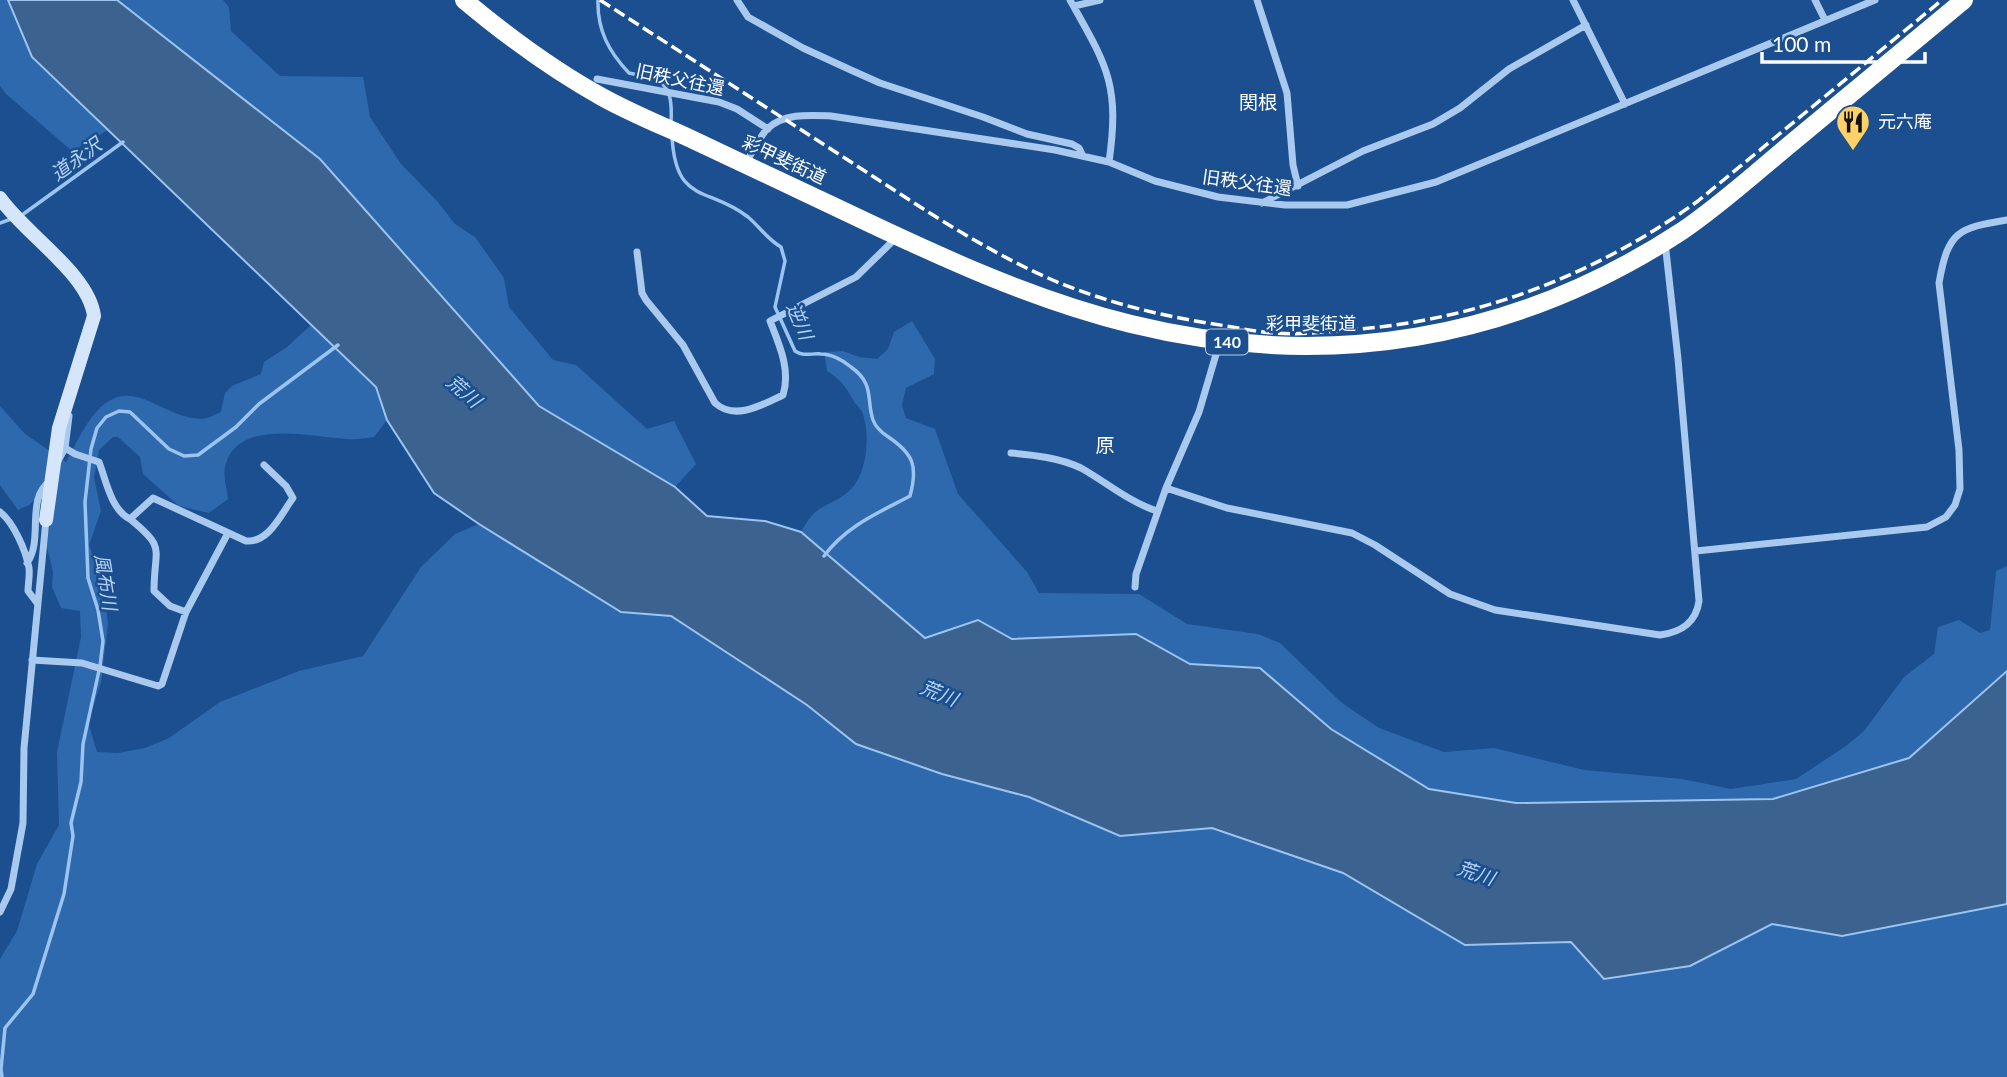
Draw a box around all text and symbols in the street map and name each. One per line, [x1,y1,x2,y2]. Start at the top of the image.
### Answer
scale bar [1762,21,1925,65]
text: 100 m [1772,31,1831,56]
street label: 旧秩父往還 [634,59,727,99]
district label: 関根 [1239,90,1277,113]
restaurant icon: 元六庵 [1834,103,1872,152]
place label: 元六庵 [1878,110,1932,132]
street label: 彩甲斐街道 [739,130,830,188]
water label: 道永沢 [46,131,108,185]
street label: 旧秩父往還 [1201,165,1293,199]
water label: 逆川 [782,299,819,345]
street label: 彩甲斐街道 [1266,312,1356,334]
road number: 140 [1206,330,1248,354]
water label: 荒川 [442,369,488,413]
district label: 原 [1095,433,1115,456]
water label: 風布川 [91,552,123,614]
water label: 荒川 [917,675,963,711]
water label: 荒川 [1455,856,1500,890]

